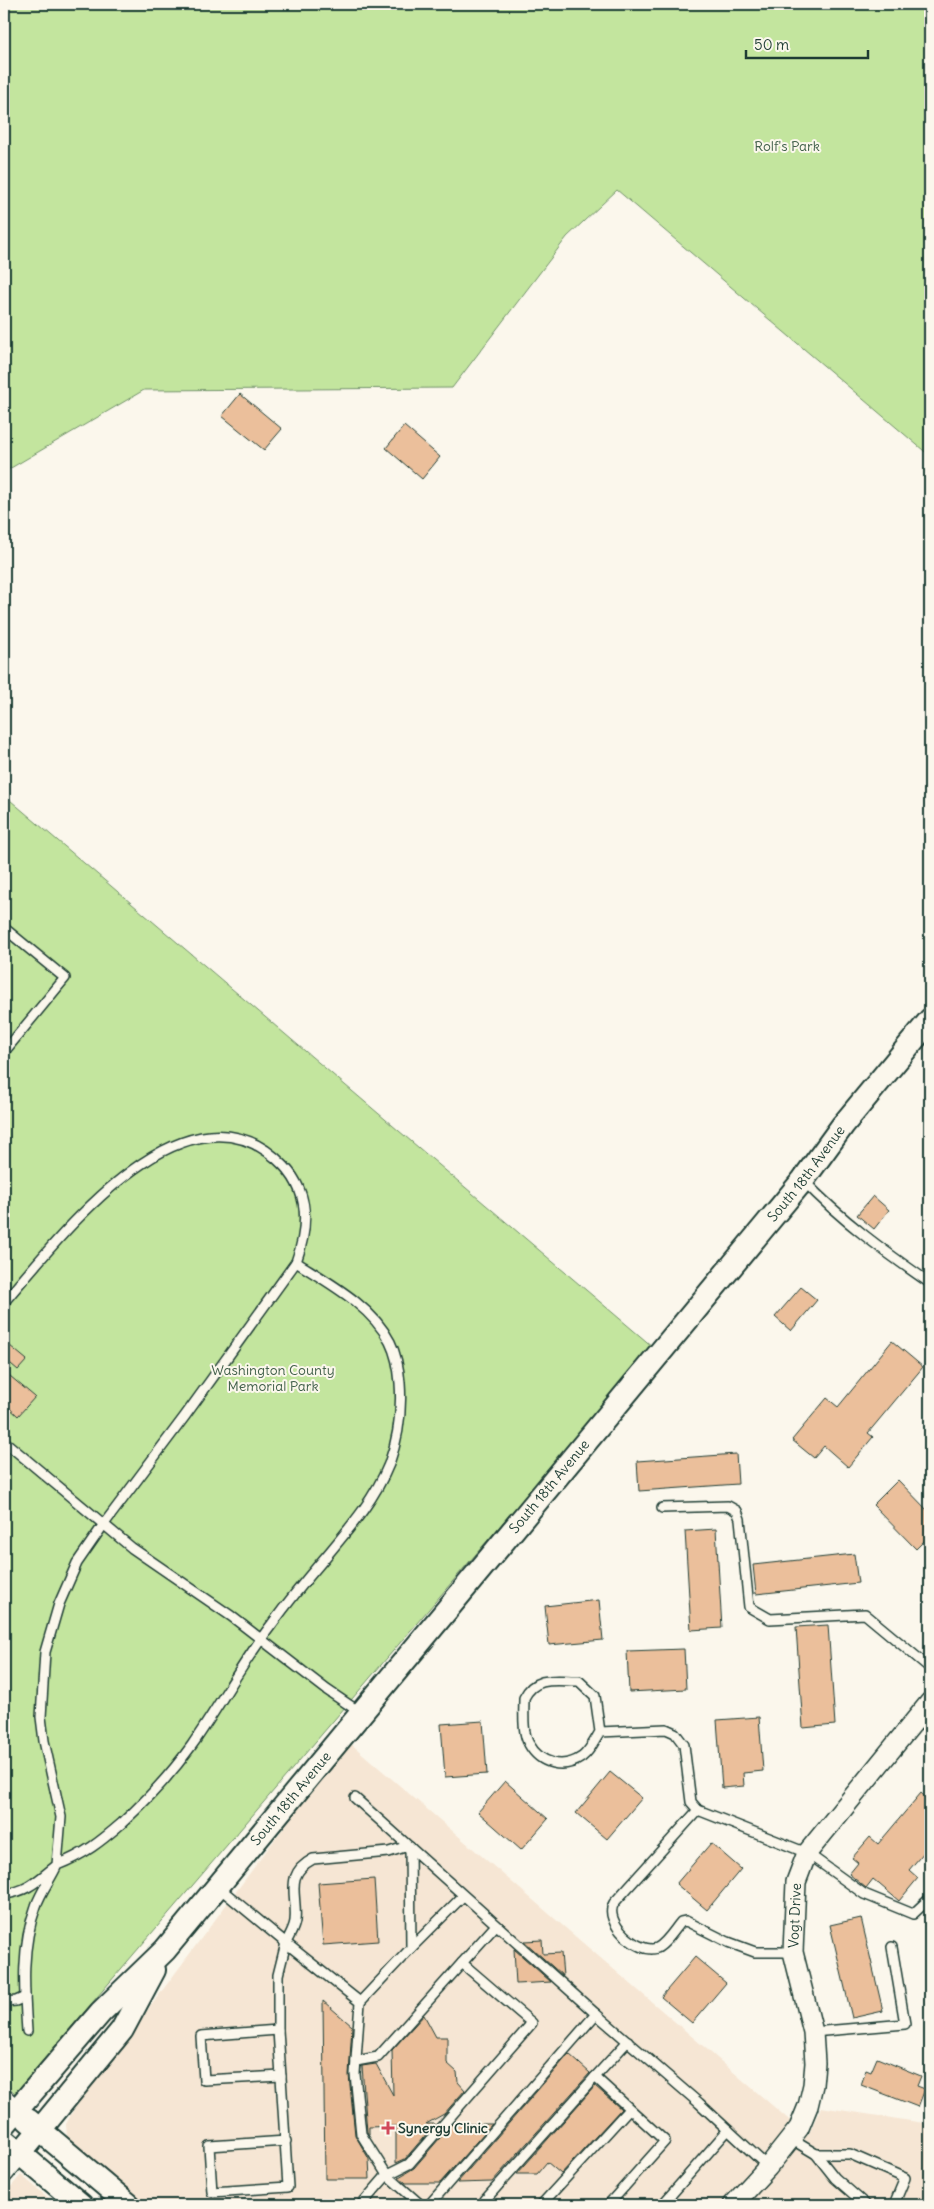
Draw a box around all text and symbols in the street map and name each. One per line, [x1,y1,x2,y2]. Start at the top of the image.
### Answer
scale bar [746,28,869,60]
text: 50 m [754,35,789,54]
park label: Rolf's Park [754,137,820,155]
street label: South 18th Avenue [763,1122,849,1225]
park label: Washington County Memorial Park [211,1361,335,1395]
street label: South 18th Avenue [505,1436,593,1537]
street label: South 18th Avenue [247,1748,335,1849]
street label: Vogt Drive [784,1883,805,1948]
place label: Synergy Clinic [398,2119,488,2137]
marker: Synergy Clinic [382,2122,394,2134]

